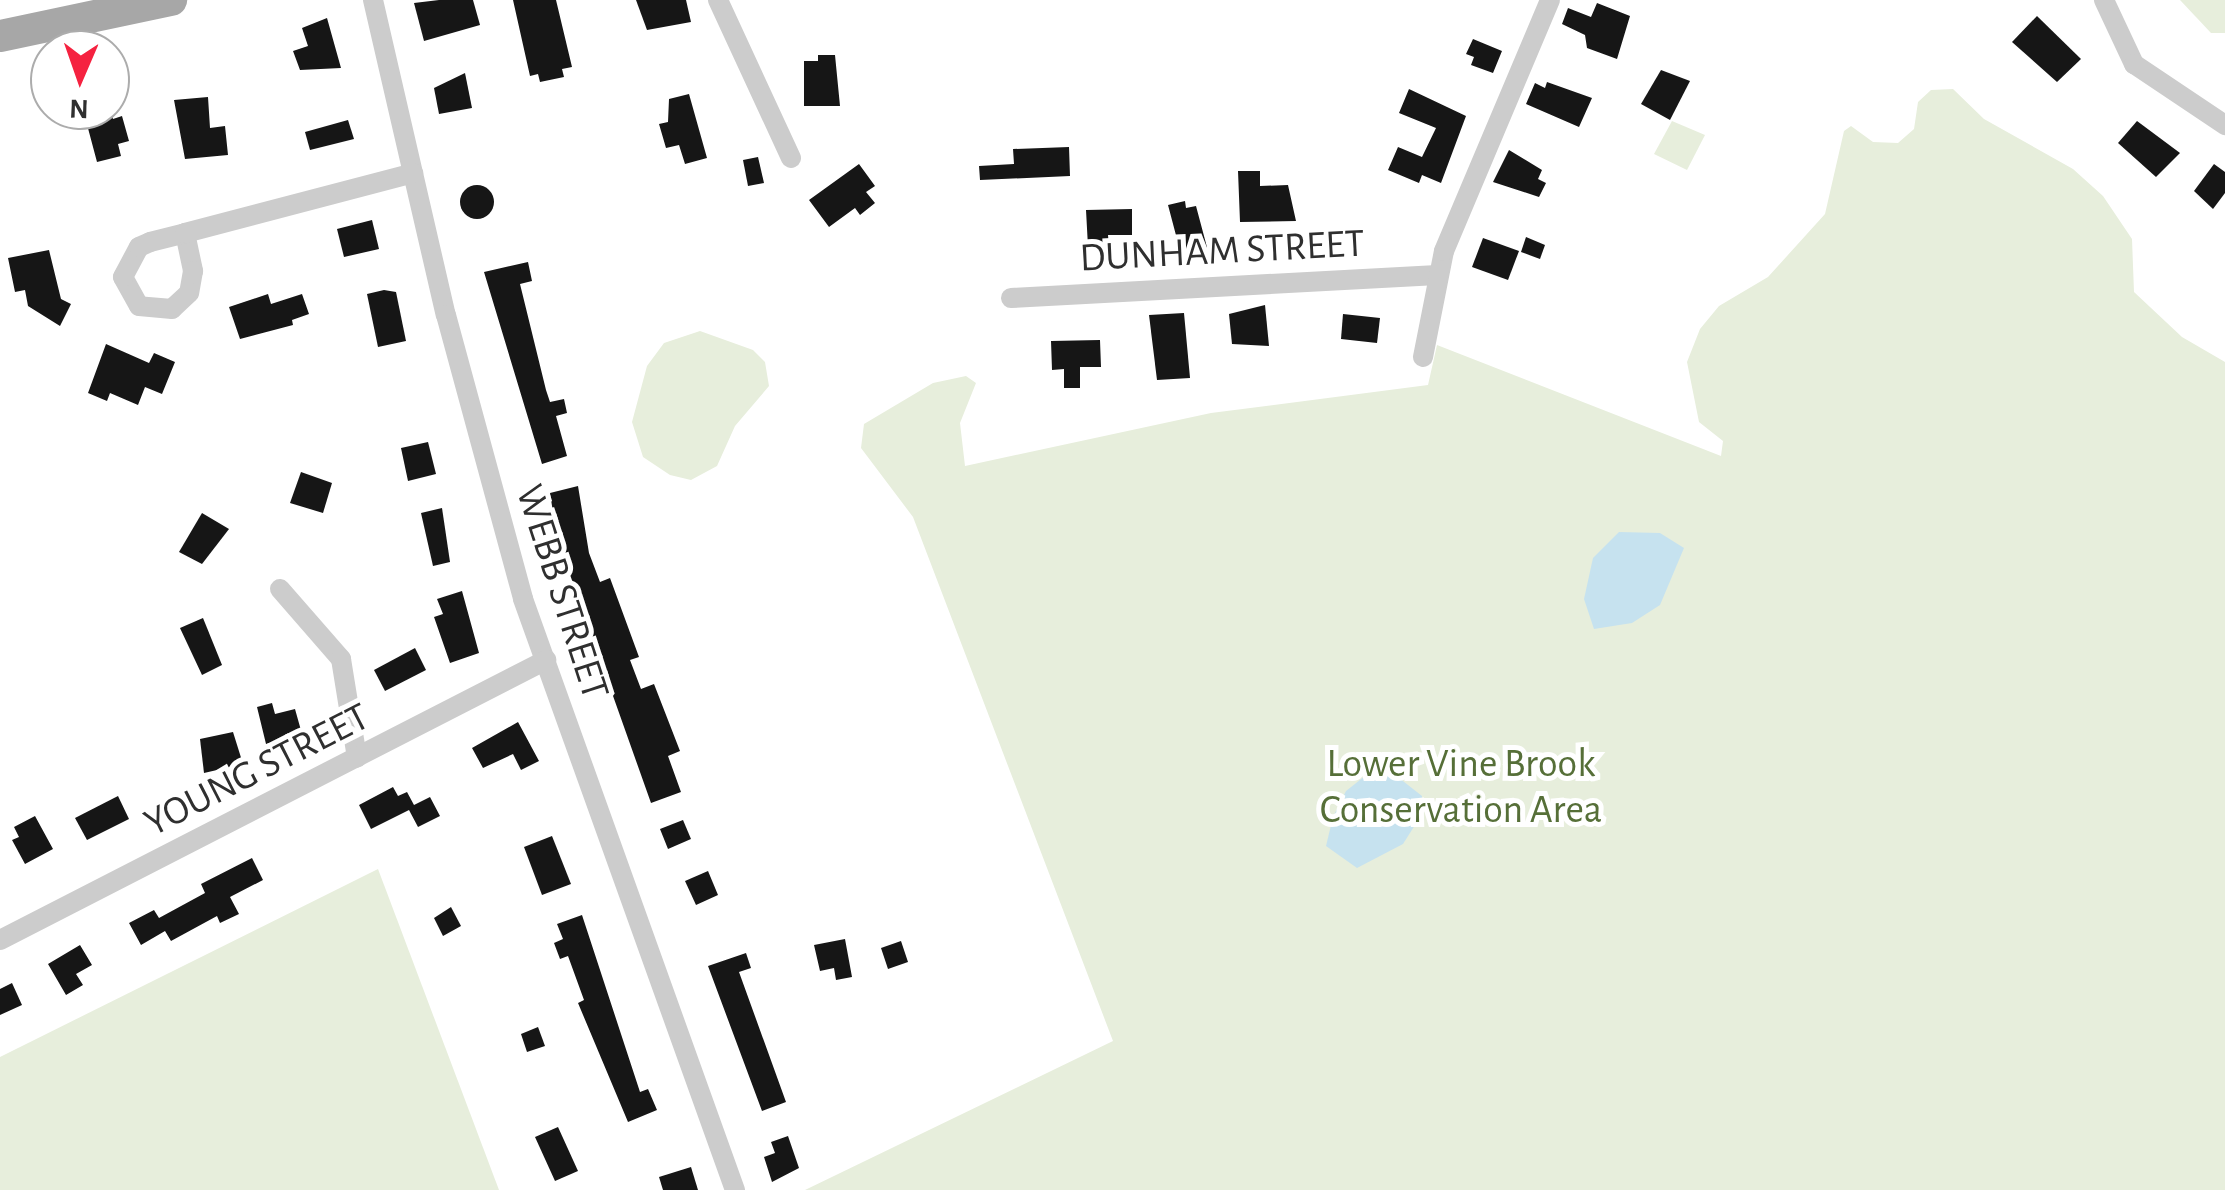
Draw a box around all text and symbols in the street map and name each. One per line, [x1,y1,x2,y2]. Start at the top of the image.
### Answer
north arrow [30,30,130,130]
text: N [69,94,89,122]
street label: DUNHAM STREET [1078,220,1366,282]
street label: WEBB STREET [505,479,619,705]
street label: YOUNG STREET [137,693,377,847]
park label: Lower Vine Brook Conservation Area [1320,740,1602,834]

